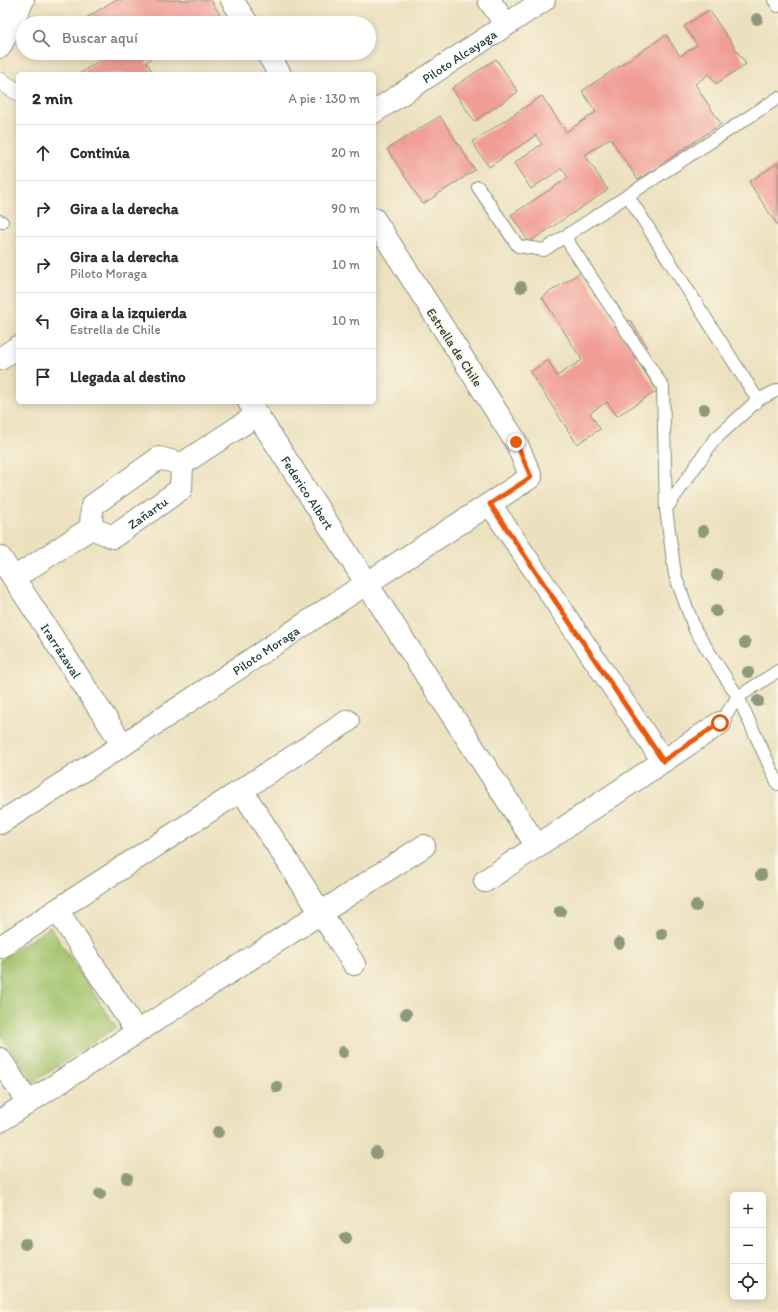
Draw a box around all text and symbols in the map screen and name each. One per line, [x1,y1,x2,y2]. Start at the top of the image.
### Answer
search box [16,16,376,60]
street label: Piloto Alcayaga [419,26,500,86]
icon: search [30,27,52,49]
text: Buscar aquí [62,29,138,47]
text: 2 min [32,88,72,108]
text: A pie · 130 m [288,91,360,106]
icon: ahead [32,142,54,164]
text: Continúa [70,144,130,162]
text: 20 m [331,145,360,160]
icon: right [32,198,54,220]
text: Gira a la derecha [70,200,179,218]
text: 90 m [331,201,360,216]
text: Gira a la derecha [70,248,179,266]
icon: right [32,254,54,276]
text: 10 m [332,257,360,272]
text: Piloto Moraga [70,266,147,281]
text: Gira a la izquierda [70,304,187,322]
street label: Estrella de Chile [424,305,486,389]
icon: left [32,310,54,332]
text: 10 m [332,313,360,328]
text: Estrella de Chile [70,322,161,337]
icon: arrive [32,366,54,388]
text: Llegada al destino [70,368,186,386]
route end [507,433,525,451]
street label: Federico Albert [278,453,337,533]
street label: Zañartu [125,494,171,532]
street label: Irarrázaval [37,621,84,682]
street label: Piloto Moraga [230,623,303,678]
route start [711,714,729,732]
map controls [730,1192,766,1300]
button: + [730,1192,766,1228]
button: − [730,1228,766,1264]
button: locate [730,1264,766,1300]

